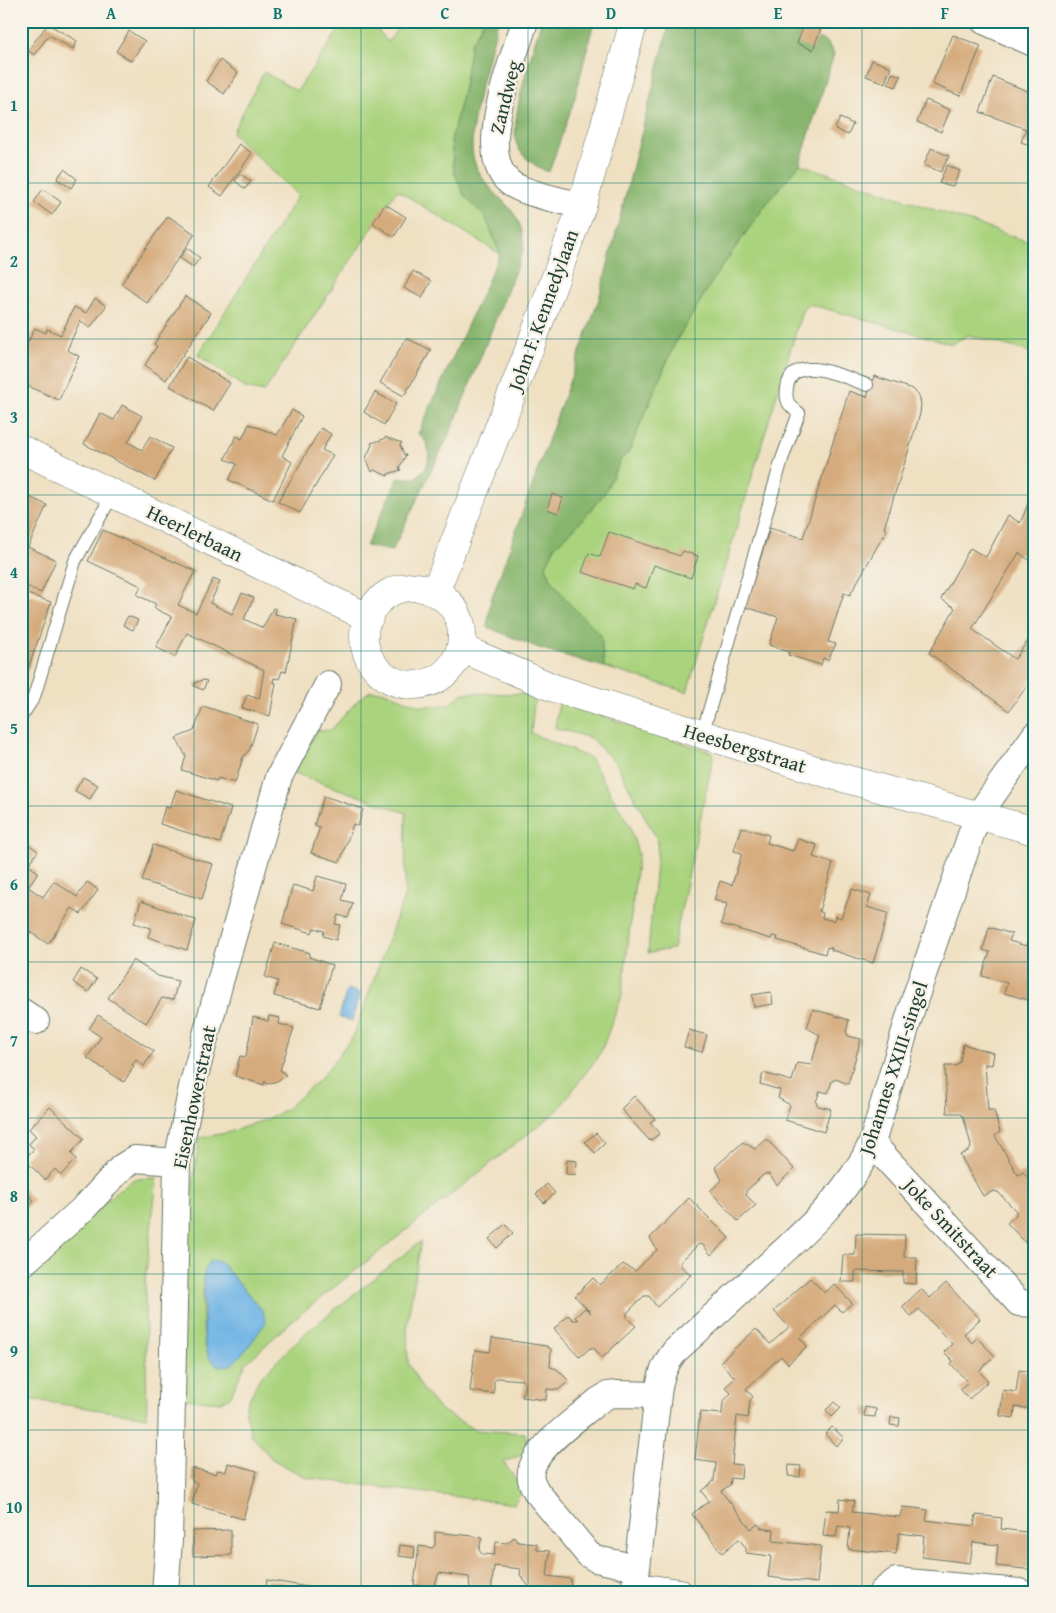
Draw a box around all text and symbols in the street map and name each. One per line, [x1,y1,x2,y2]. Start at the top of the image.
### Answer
text: A [106,1,117,25]
text: B [273,1,283,25]
text: C [440,1,450,25]
text: D [606,1,616,25]
text: E [774,1,783,25]
text: F [941,1,949,25]
street label: Zandweg [481,57,528,137]
text: 1 [10,93,18,117]
street label: John F. Kennedylaan [499,225,585,397]
text: 2 [10,249,18,273]
text: 3 [10,405,18,429]
street label: Heerlerbaan [142,497,248,568]
text: 4 [10,560,18,584]
street label: Heesbergstraat [680,715,810,780]
text: 5 [10,716,18,740]
text: 6 [10,872,18,896]
street label: Johannes XXIII-singel [850,977,934,1161]
street label: Eisenhowerstraat [164,1023,223,1171]
text: 7 [10,1028,18,1052]
street label: Joke Smitstraat [895,1169,1006,1284]
text: 8 [10,1184,18,1208]
text: 9 [10,1339,18,1363]
text: 10 [6,1495,22,1519]

